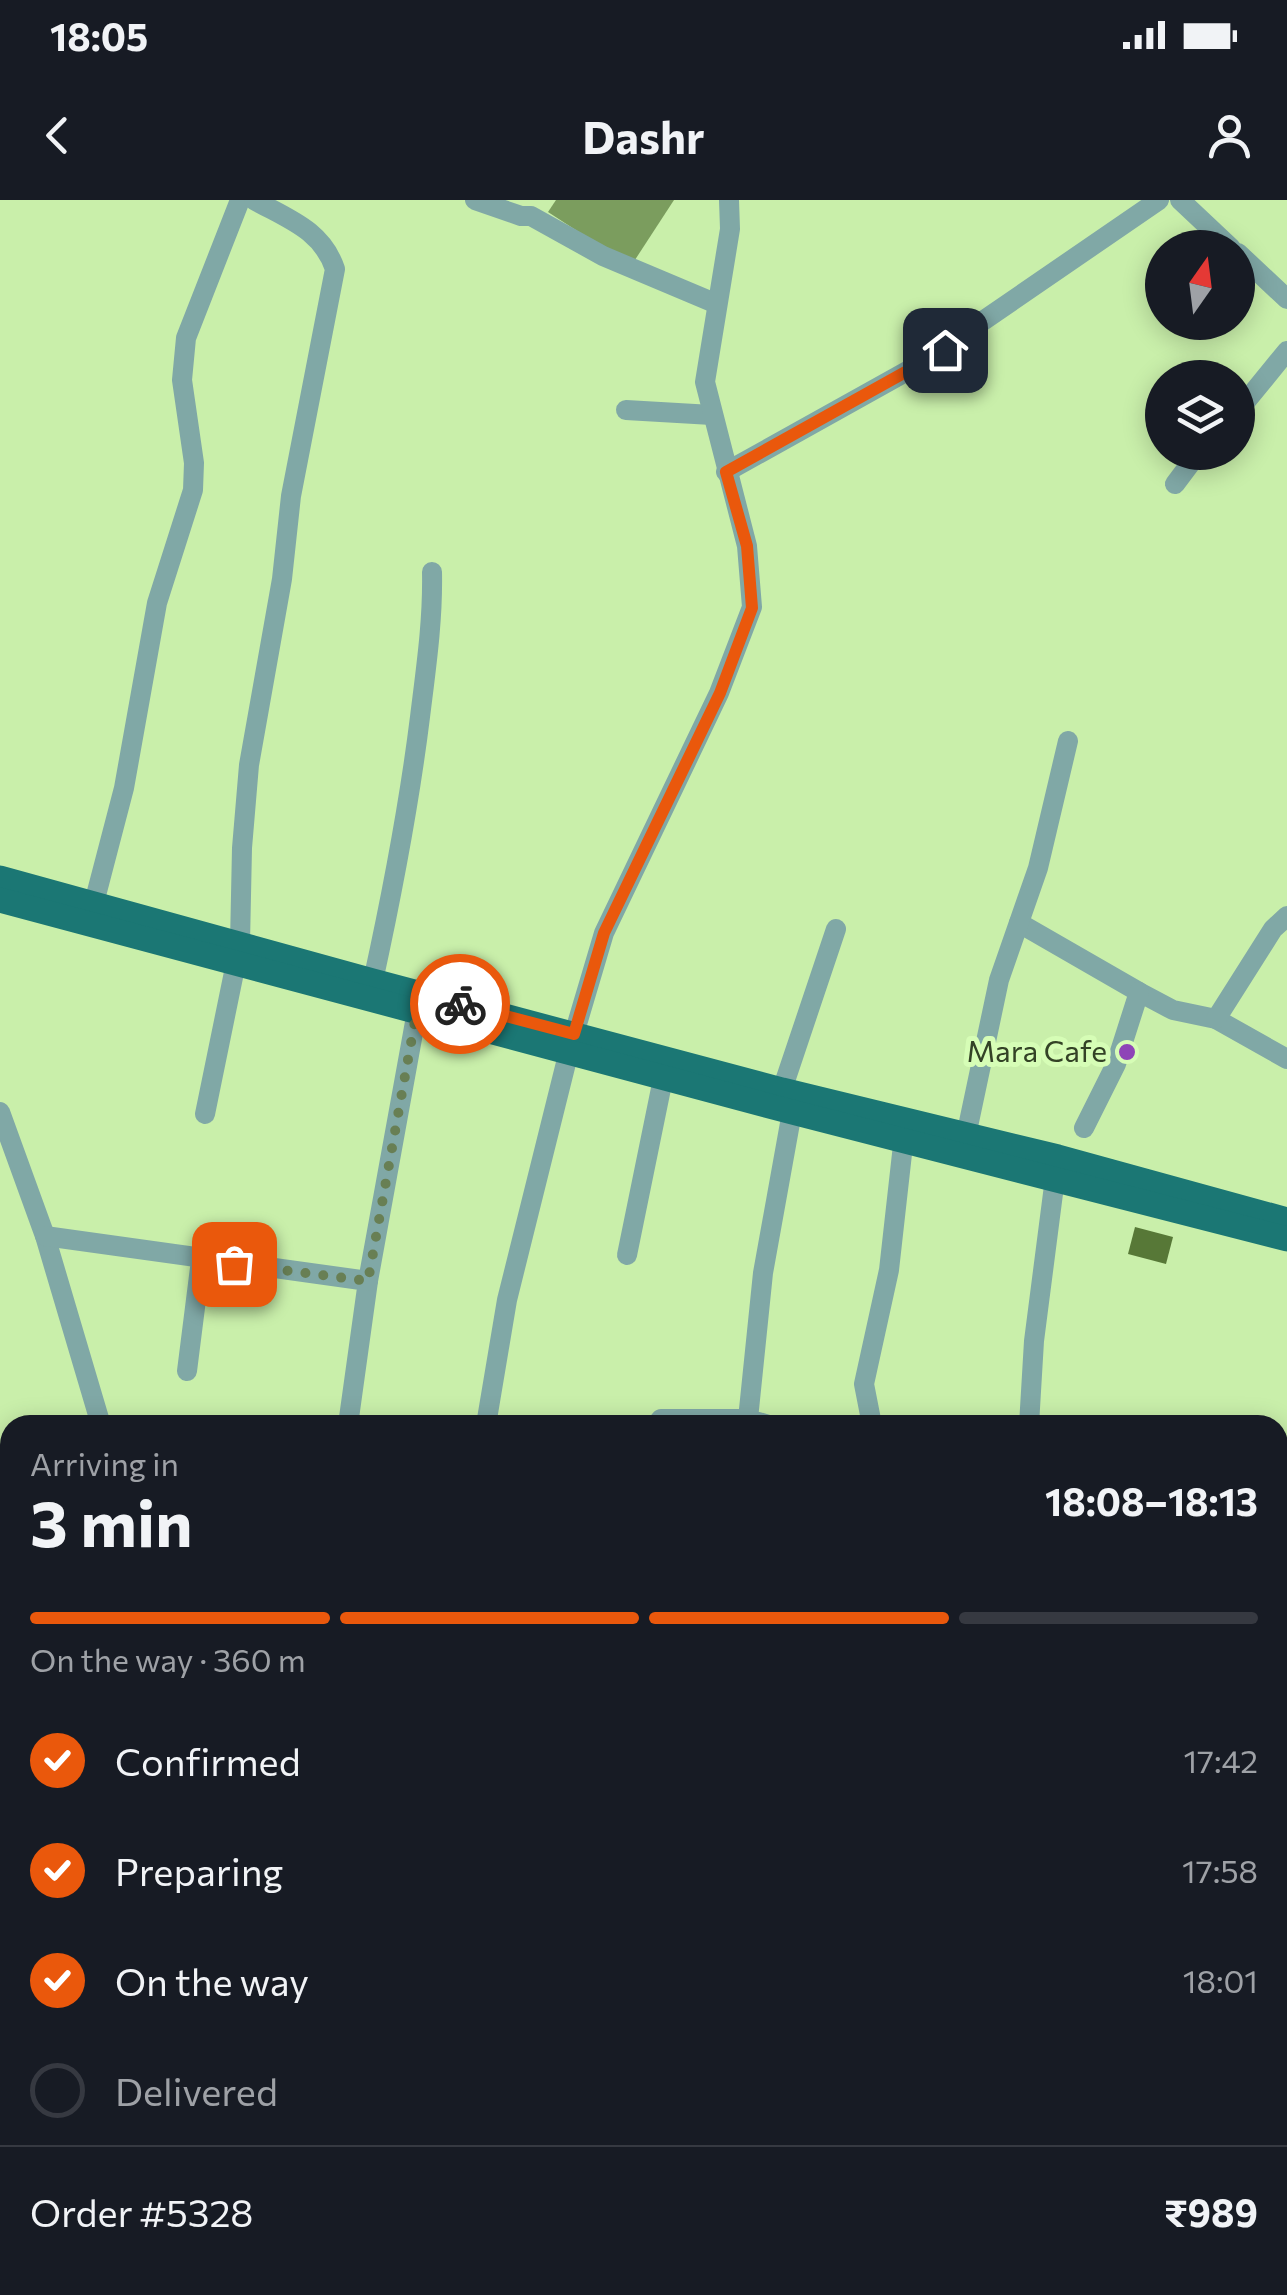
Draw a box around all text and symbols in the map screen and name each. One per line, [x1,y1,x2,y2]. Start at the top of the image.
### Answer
text: 18:05 [50,12,148,59]
icon: back [30,108,85,163]
text: Dashr [582,108,705,163]
icon: person [1202,108,1257,163]
north arrow [1145,230,1255,340]
map controls [1145,230,1255,470]
pin [903,308,988,393]
icon: home [918,323,973,378]
button: layers [1145,360,1255,470]
courier [410,954,510,1054]
icon: bike [433,977,488,1032]
place label: Mara Cafe [967,1031,1107,1068]
marker: Mara Cafe [1116,1041,1138,1063]
pin [192,1222,277,1307]
icon: bag [207,1237,262,1292]
text: Arriving in [30,1443,179,1483]
text: 18:08–18:13 [1045,1477,1258,1524]
text: 3 min [30,1481,193,1560]
text: On the way · 360 m [30,1639,306,1679]
icon: check [30,1733,85,1788]
text: Confirmed [115,1737,301,1784]
text: 17:42 [1183,1740,1258,1780]
icon: check [30,1843,85,1898]
text: Preparing [115,1847,283,1894]
text: 17:58 [1182,1850,1258,1890]
icon: check [30,1953,85,2008]
text: On the way [115,1957,309,2004]
text: 18:01 [1183,1960,1258,2000]
text: Delivered [115,2067,278,2114]
text: Order #5328 [30,2188,253,2235]
text: ₹989 [1164,2188,1258,2235]

